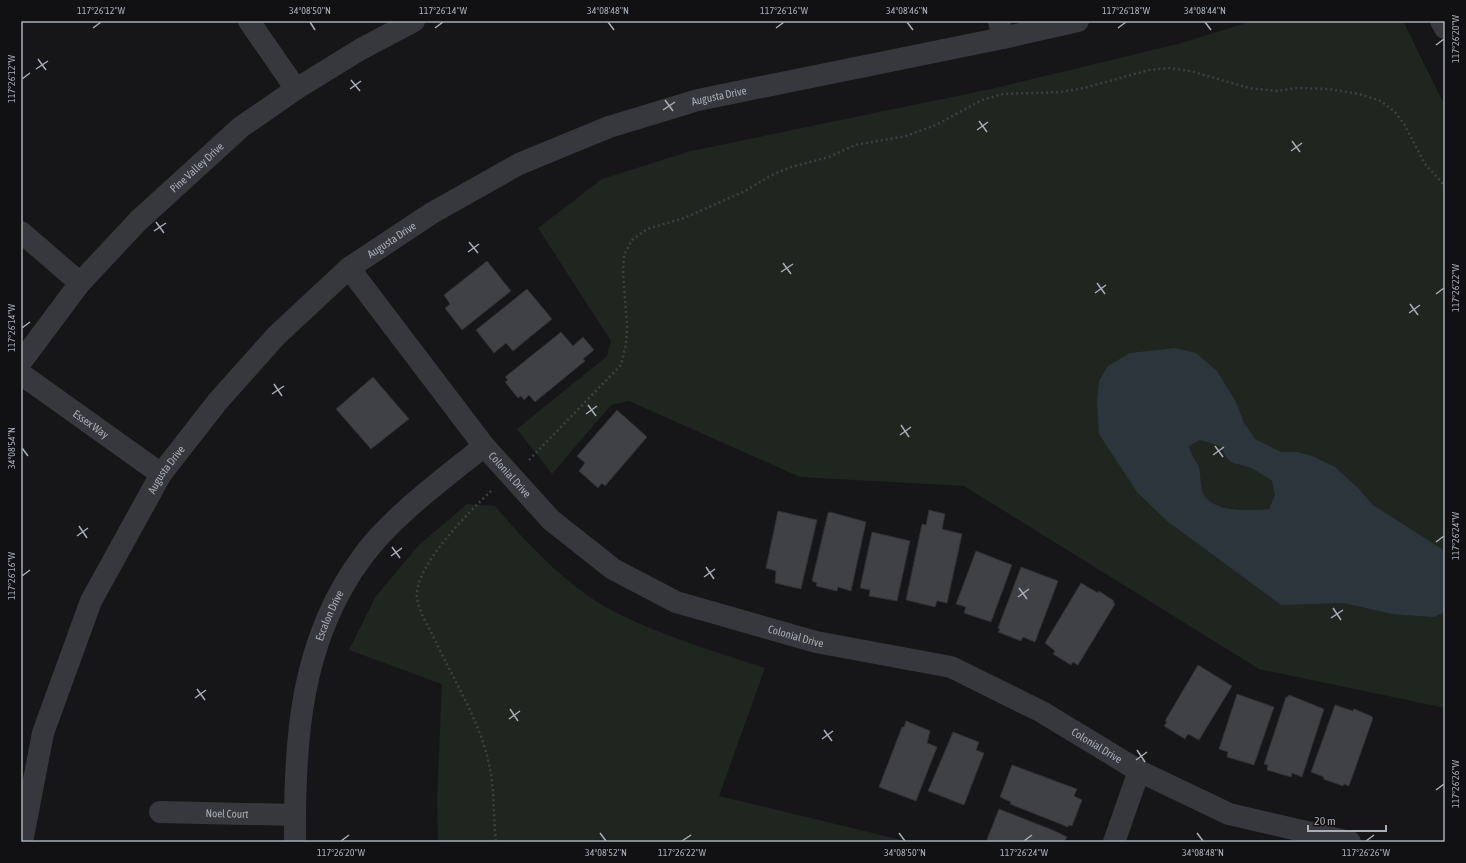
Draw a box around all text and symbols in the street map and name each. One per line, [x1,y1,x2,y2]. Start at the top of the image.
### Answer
text: 117°26'12"W [77,5,126,16]
text: 34°08'50"N [289,5,331,16]
text: 117°26'14"W [419,5,468,16]
text: 34°08'48"N [587,5,629,16]
text: 117°26'16"W [760,5,809,16]
text: 34°08'46"N [886,5,928,16]
text: 117°26'18"W [1102,5,1151,16]
text: 34°08'44"N [1184,5,1226,16]
text: 117°26'20"W [1450,14,1461,63]
text: 117°26'12"W [6,54,17,103]
street label: Augusta Drive [690,84,747,108]
street label: Pine Valley Drive [168,140,226,195]
street label: Augusta Drive [365,219,418,260]
text: 117°26'22"W [1450,263,1461,312]
text: 117°26'14"W [6,303,17,352]
street label: Essex Way [71,407,111,441]
text: 34°08'54"N [6,427,17,469]
street label: Augusta Drive [145,443,187,496]
street label: Colonial Drive [486,449,533,500]
text: 117°26'24"W [1450,511,1461,560]
text: 117°26'16"W [6,551,17,600]
street label: Escalon Drive [313,588,346,642]
street label: Colonial Drive [767,623,824,649]
street label: Colonial Drive [1069,725,1124,765]
text: 117°26'26"W [1450,759,1461,808]
street label: Noel Court [205,807,249,820]
scale bar [1308,807,1386,833]
text: 20 m [1314,814,1336,828]
text: 117°26'20"W [317,847,366,858]
text: 34°08'52"N [585,847,627,858]
text: 117°26'22"W [658,847,707,858]
text: 34°08'50"N [884,847,926,858]
text: 117°26'24"W [1000,847,1049,858]
text: 34°08'48"N [1182,847,1224,858]
text: 117°26'26"W [1342,847,1391,858]

